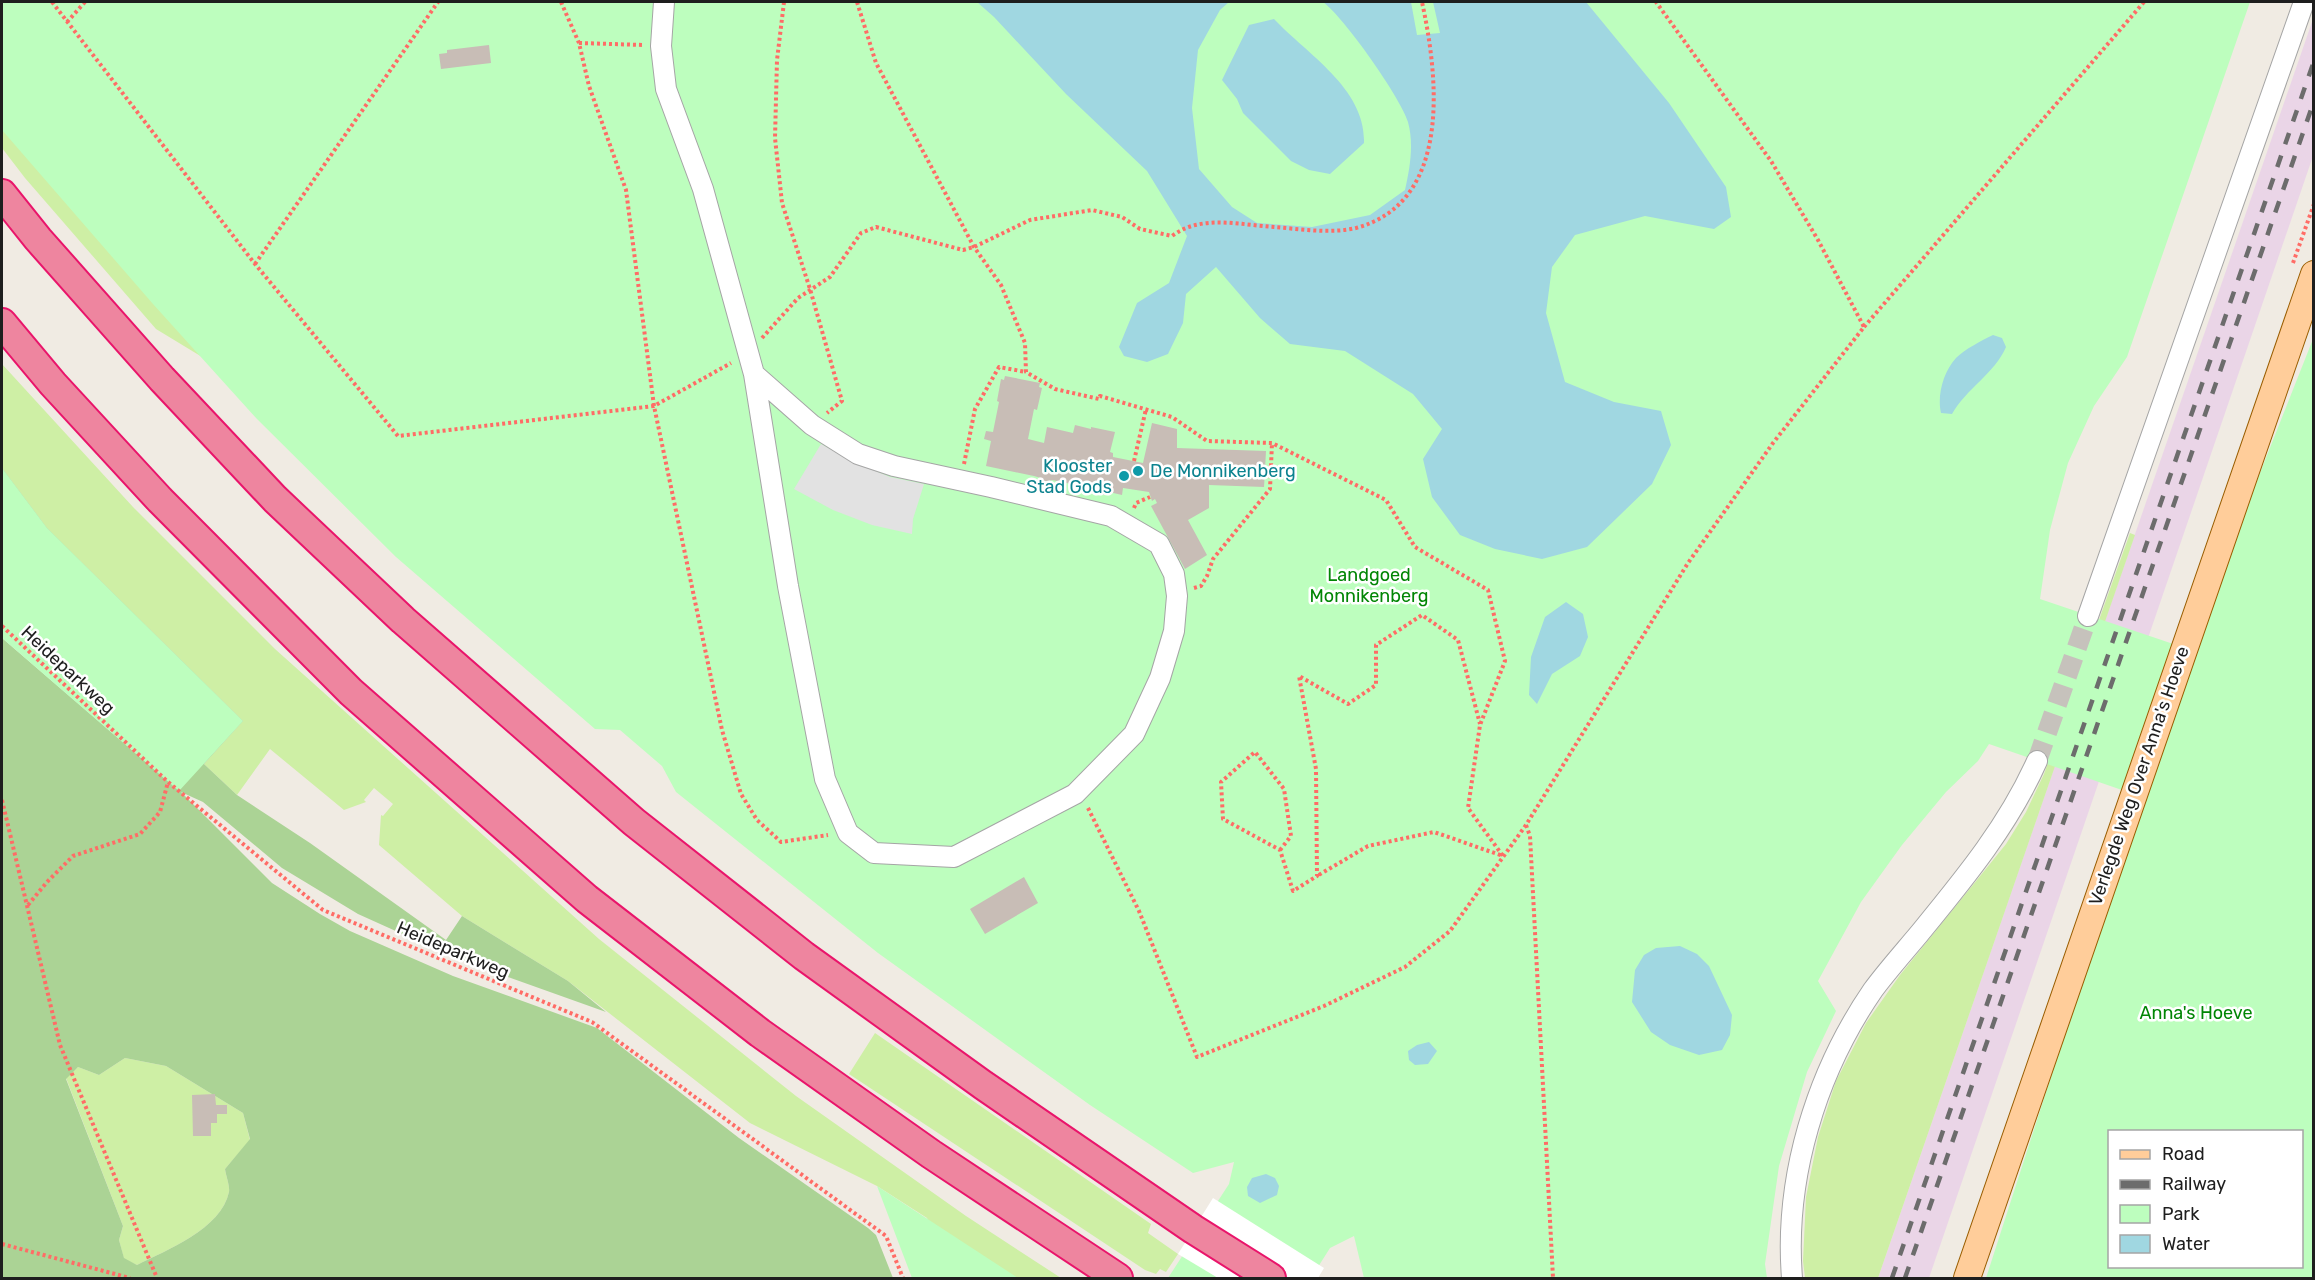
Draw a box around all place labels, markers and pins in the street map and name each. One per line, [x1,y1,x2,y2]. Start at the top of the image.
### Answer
place label: Klooster Stad Gods [1026,455,1112,498]
place label: De Monnikenberg [1150,460,1296,482]
marker: De Monnikenberg [1131,464,1145,478]
marker: Klooster Stad Gods [1117,469,1131,483]

